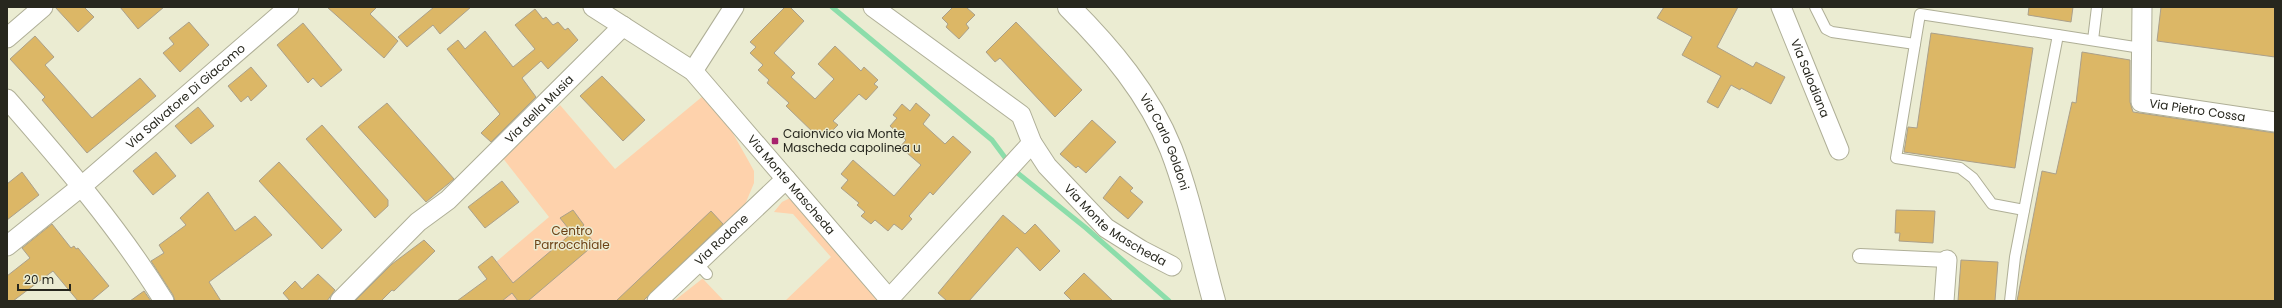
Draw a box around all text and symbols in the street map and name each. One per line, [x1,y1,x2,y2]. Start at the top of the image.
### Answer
street label: Via Salodiana [1787,36,1834,120]
street label: Via Salvatore Di Giacomo [122,39,249,152]
street label: Via della Musia [501,71,577,147]
street label: Via Carlo Goldoni [1136,90,1193,192]
street label: Via Pietro Cossa [2148,94,2247,125]
place label: Caionvico via Monte Mascheda capolinea u [783,125,921,156]
street label: Via Monte Mascheda [744,131,839,238]
marker: Caionvico via Monte Mascheda capolinea u [770,136,780,146]
street label: Via Monte Mascheda [1060,180,1170,270]
street label: Via Rodone [691,210,752,269]
park label: Centro Parrocchiale [534,222,610,253]
scale bar [18,266,70,292]
text: 20 m [24,271,54,288]

